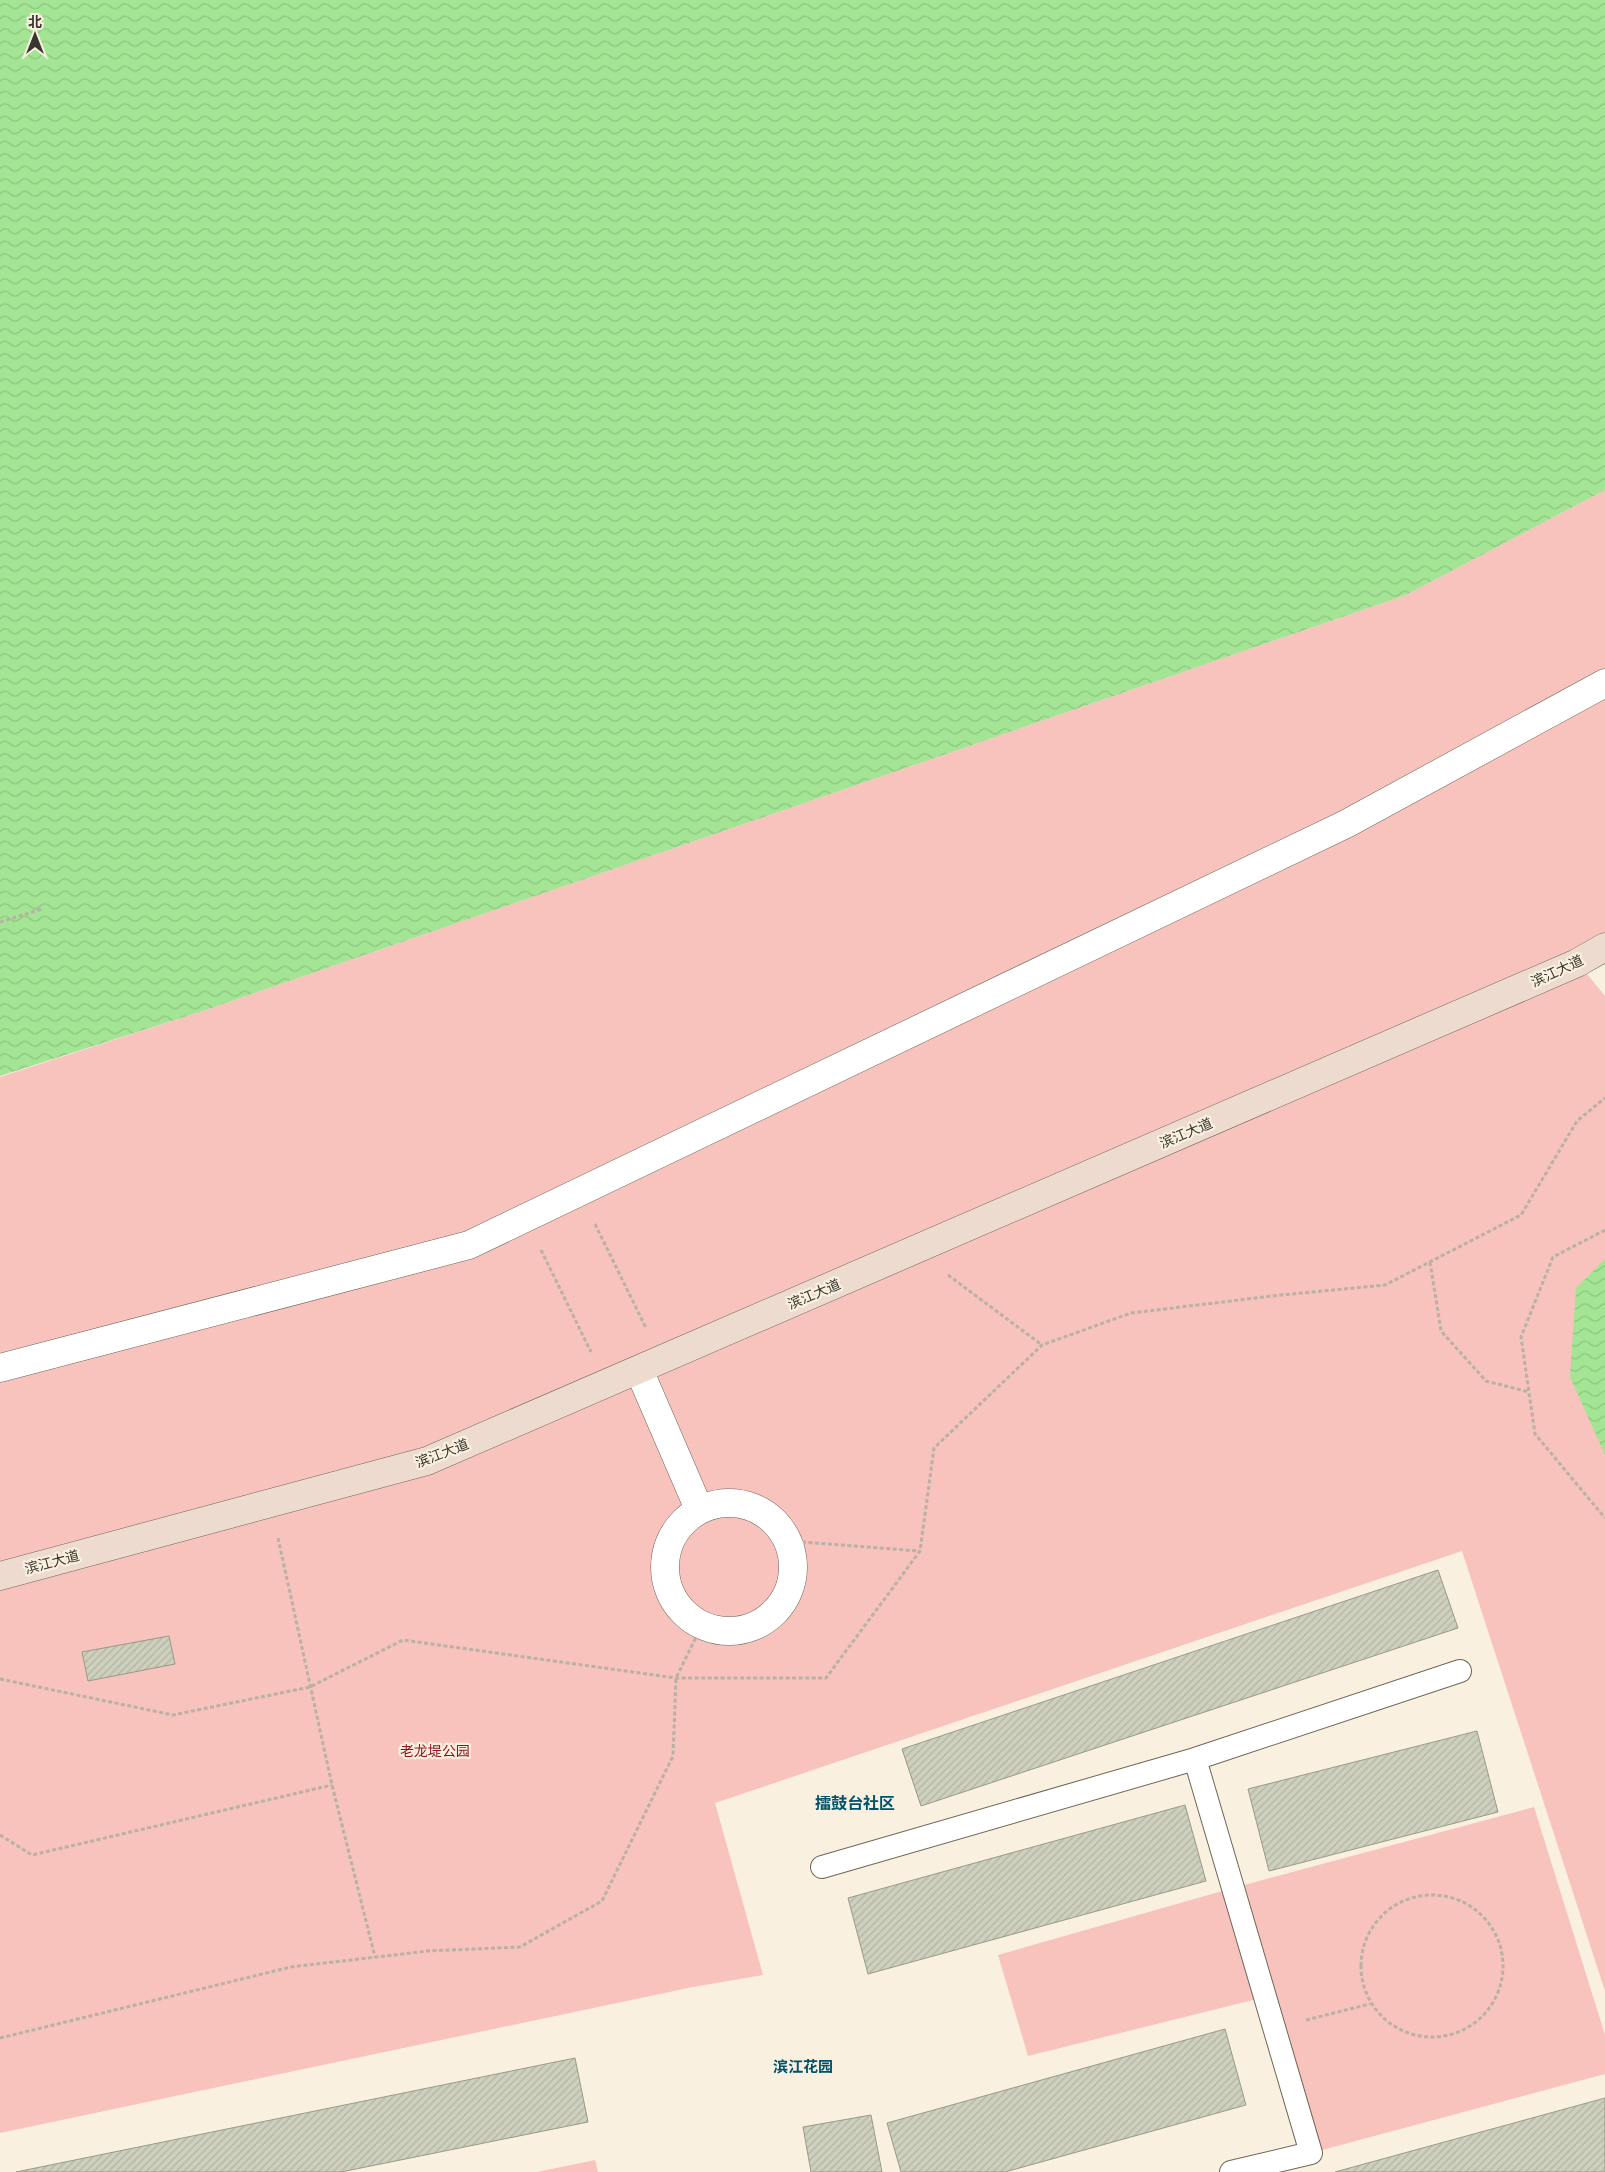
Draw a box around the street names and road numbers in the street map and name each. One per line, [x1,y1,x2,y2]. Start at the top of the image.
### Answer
street label: 滨江大道 [1528,952,1586,991]
street label: 滨江大道 [1157,1115,1215,1152]
street label: 滨江大道 [785,1276,843,1313]
street label: 滨江大道 [413,1435,471,1471]
street label: 滨江大道 [23,1547,81,1578]

